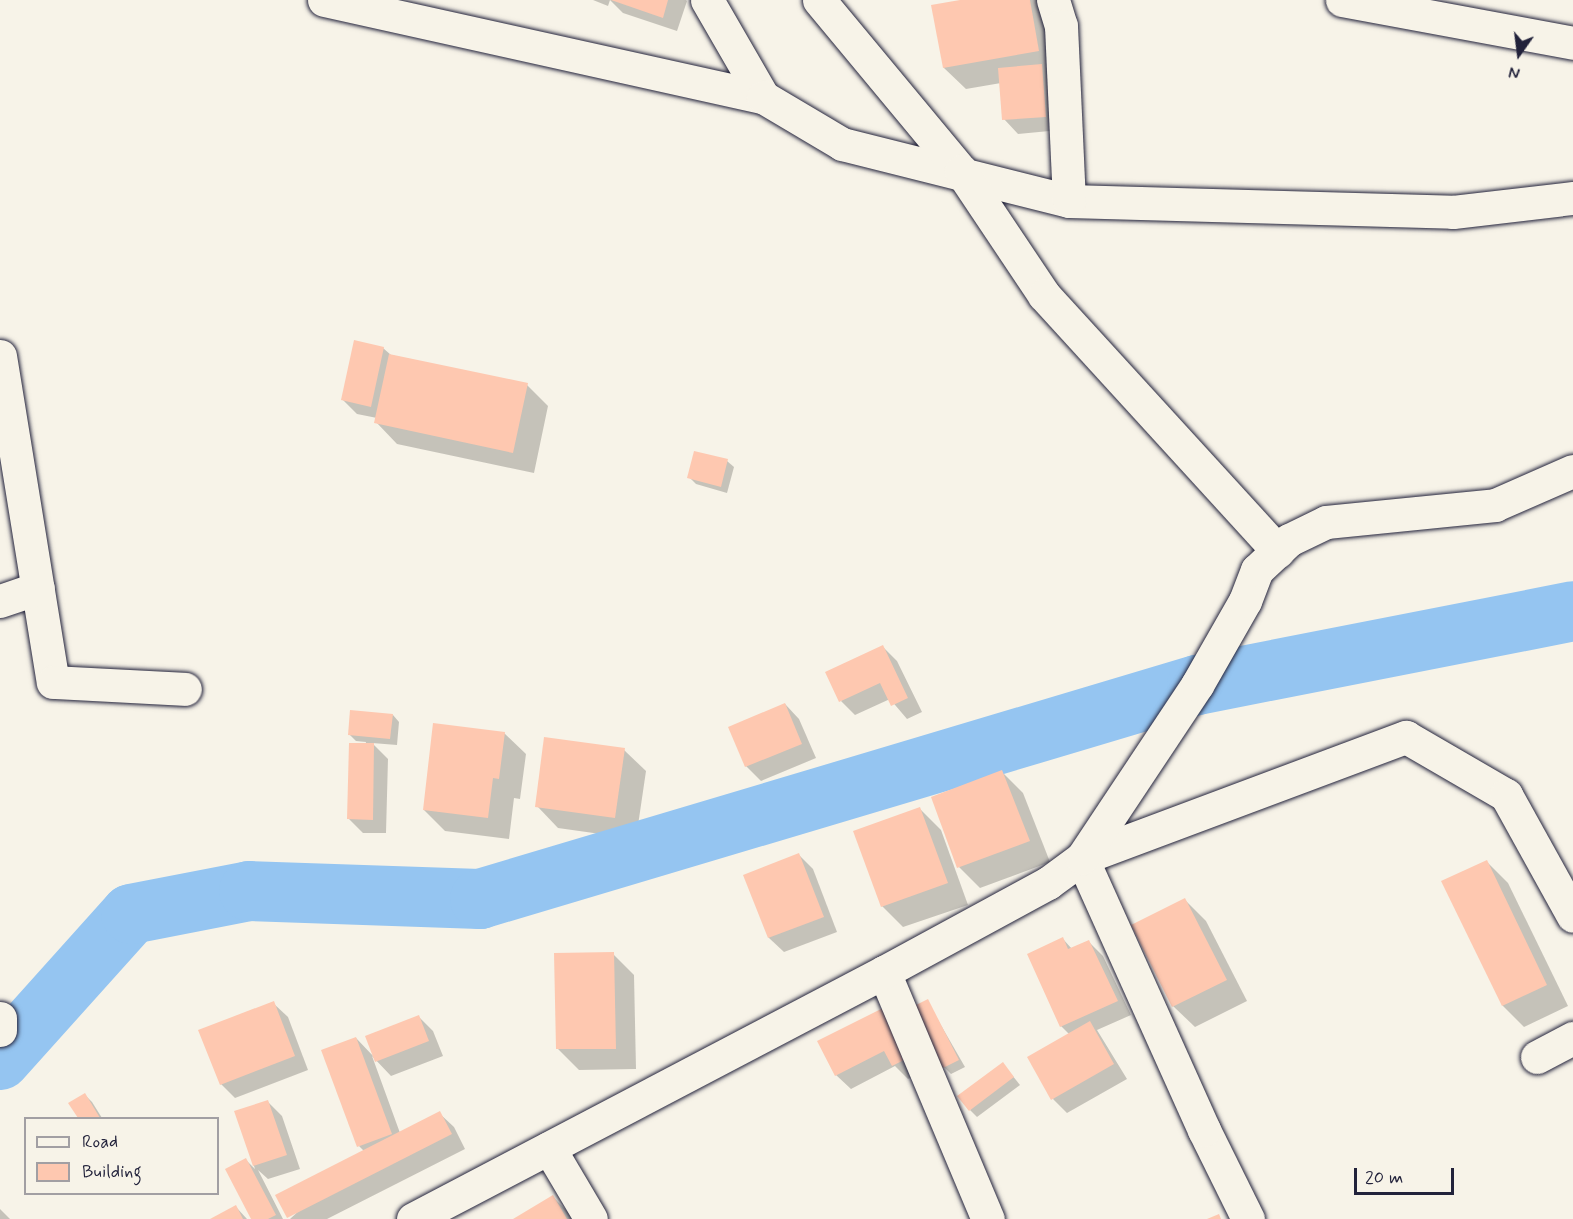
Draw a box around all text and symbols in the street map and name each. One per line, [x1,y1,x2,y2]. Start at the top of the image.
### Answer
north arrow [1489,24,1549,84]
text: N [1507,60,1522,83]
legend [24,1117,219,1195]
text: Road [82,1130,118,1154]
scale bar [1357,1156,1458,1194]
text: Building [82,1160,142,1184]
text: 20 m [1365,1166,1403,1190]

